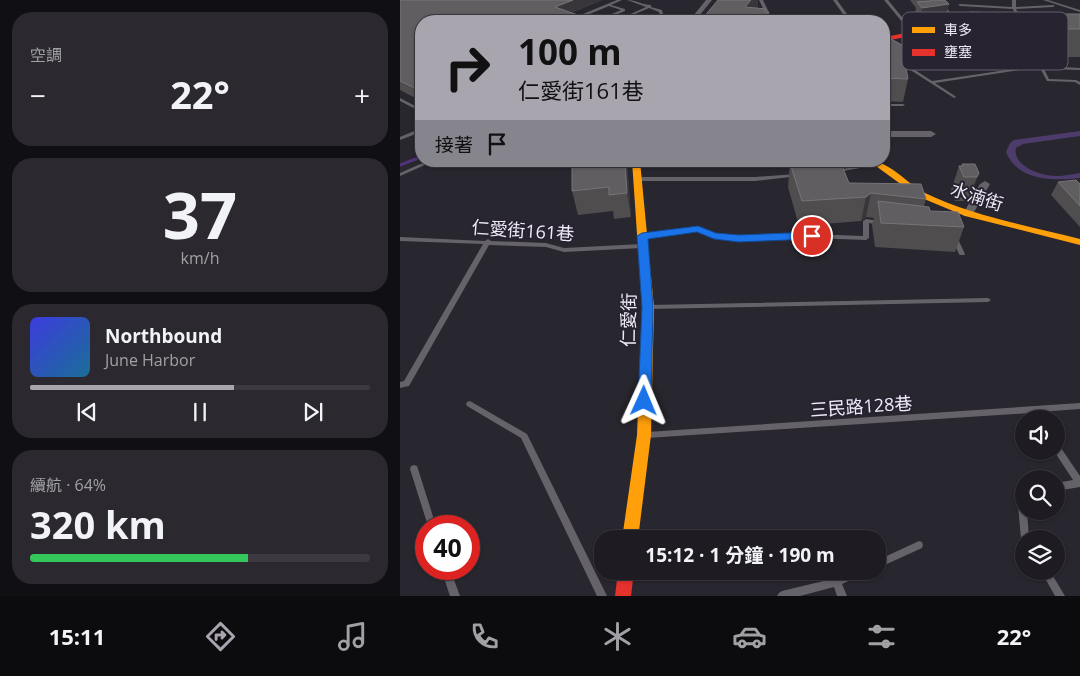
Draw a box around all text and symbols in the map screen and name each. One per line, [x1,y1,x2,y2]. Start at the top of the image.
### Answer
legend [902,12,1068,70]
text: 車多 [944,20,972,39]
text: 100 m [518,28,622,75]
icon: right [435,35,500,100]
text: 壅塞 [944,42,972,61]
text: 空調 [30,44,62,66]
text: 22° [170,68,230,120]
text: 仁愛街161巷 [518,75,644,105]
text: − [30,76,46,114]
text: + [354,76,370,114]
icon: arrive [483,130,511,158]
text: 接著 [435,132,473,158]
text: 37 [163,170,237,258]
street label: 水湳街 [948,176,1006,216]
street label: 仁愛街161巷 [471,214,575,246]
pin [791,215,833,257]
icon: arrive [798,222,826,250]
text: km/h [181,247,219,269]
street label: 仁愛街 [616,293,640,347]
text: Northbound [105,323,222,349]
text: June Harbor [105,349,195,371]
position arrow [617,374,669,426]
street label: 三民路128巷 [809,390,913,422]
icon: previous [73,398,101,426]
icon: pause [186,398,214,426]
icon: next [299,398,327,426]
map controls [1015,410,1065,580]
button: sound [1015,410,1065,460]
button: search [1015,470,1065,520]
text: 續航 · 64% [30,474,106,496]
text: 320 km [30,498,166,550]
speed limit sign: 40 [415,515,480,580]
button: layers [1015,530,1065,580]
text: 15:12 · 1 分鐘 · 190 m [645,542,835,568]
icon: directions [203,619,238,654]
icon: music [335,619,370,654]
icon: phone [467,619,502,654]
icon: climate [600,619,635,654]
icon: car [732,619,767,654]
icon: filters [864,619,899,654]
text: 15:11 [49,621,105,651]
text: 22° [997,621,1031,651]

